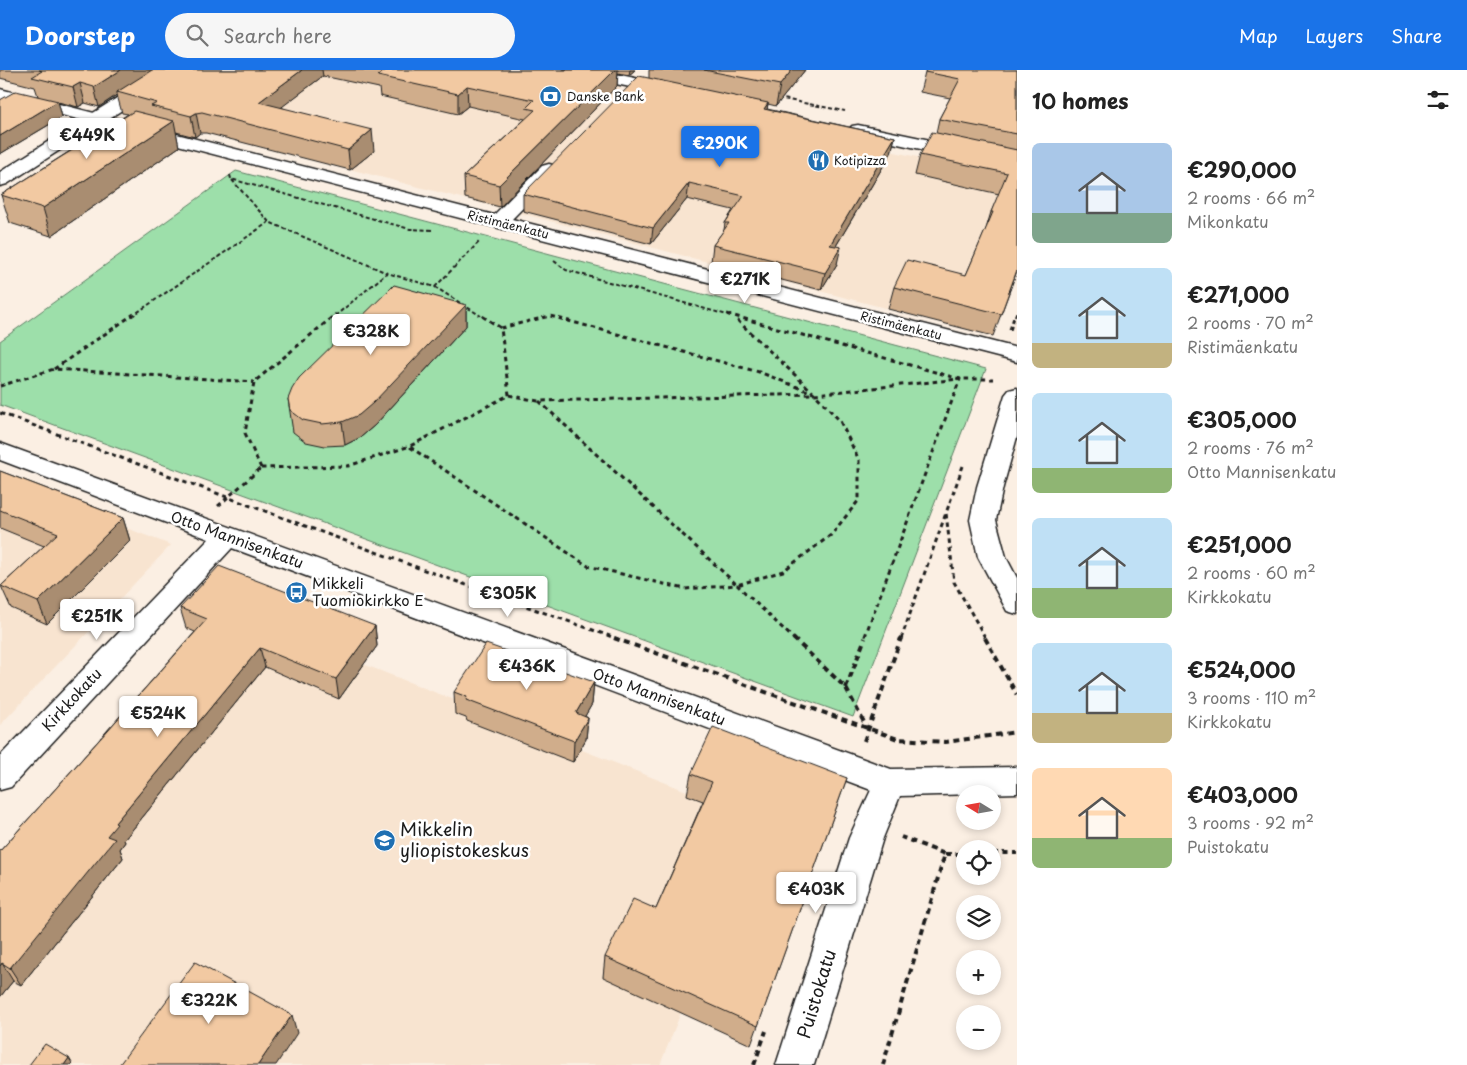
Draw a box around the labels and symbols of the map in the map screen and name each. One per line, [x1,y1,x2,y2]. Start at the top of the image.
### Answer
bank icon: Danske Bank [539,85,563,109]
place label: Danske Bank [567,87,644,105]
pin: €449K [52,118,122,160]
pin: €290K [685,126,755,168]
restaurant icon: Kotipizza [806,149,830,173]
place label: Kotipizza [834,151,887,169]
street label: Ristimäenkatu [466,205,551,243]
pin: €271K [710,262,780,304]
street label: Ristimäenkatu [859,306,944,344]
pin: €328K [336,314,406,356]
street label: Otto Mannisenkatu [168,504,307,573]
place label: Mikkeli Tuomiokirkko E [312,571,424,611]
pin: €305K [473,576,543,618]
bus stop icon: Mikkeli Tuomiokirkko E [284,581,308,605]
pin: €251K [62,598,132,641]
pin: €436K [492,648,562,691]
street label: Otto Mannisenkatu [590,661,729,730]
street label: Kirkkokatu [35,662,106,736]
pin: €524K [123,696,193,738]
north arrow [956,785,1001,830]
place label: Mikkelin yliopistokeskus [400,815,529,863]
school or university icon: Mikkelin yliopistokeskus [372,828,396,852]
pin: €403K [781,872,851,914]
street label: Puistokatu [789,946,842,1042]
pin: €322K [174,982,244,1025]

